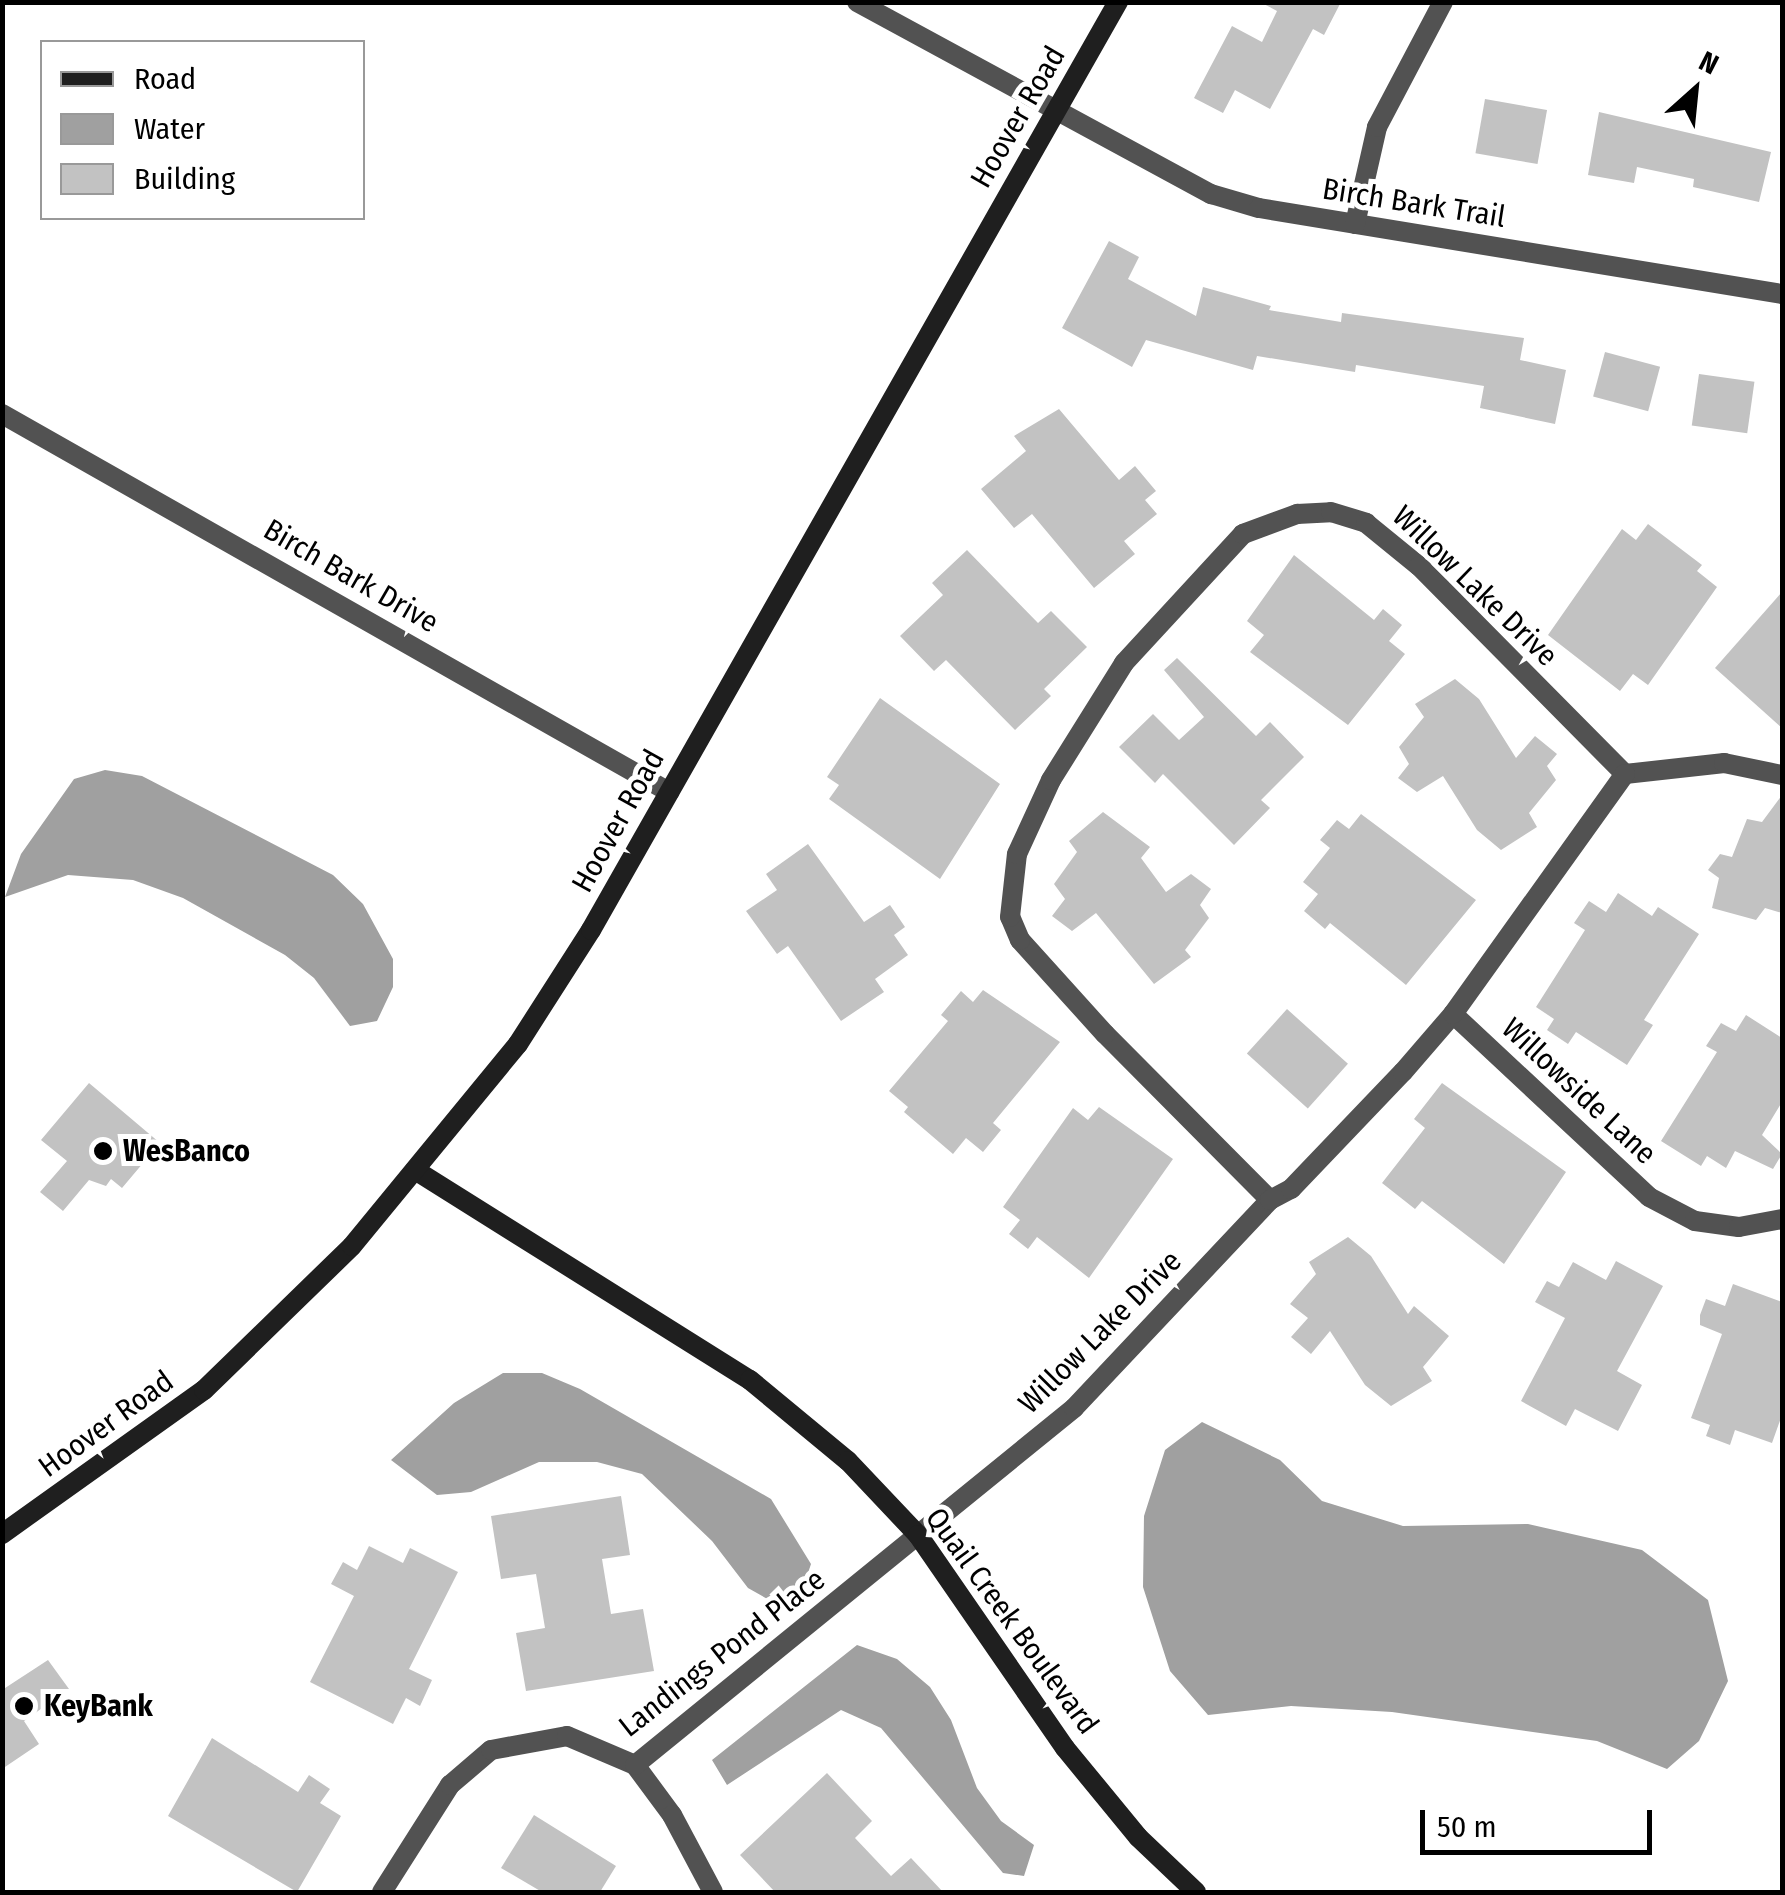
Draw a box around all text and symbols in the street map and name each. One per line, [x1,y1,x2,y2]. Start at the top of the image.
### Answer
legend [40,40,365,220]
street label: Hoover Road [963,40,1073,194]
north arrow [1645,40,1745,140]
text: N [1694,44,1724,81]
text: Road [134,61,196,97]
text: Water [134,111,205,147]
text: Building [134,161,235,197]
street label: Birch Bark Trail [1320,171,1508,235]
street label: Willow Lake Drive [1385,498,1565,674]
street label: Birch Bark Drive [257,512,445,640]
street label: Hoover Road [564,743,672,899]
street label: Willowside Lane [1494,1010,1664,1172]
place label: WesBanco [123,1133,250,1169]
marker: WesBanco [92,1140,114,1162]
street label: Willow Lake Drive [1011,1243,1189,1421]
street label: Hoover Road [32,1363,180,1485]
street label: Quail Creek Boulevard [918,1501,1106,1741]
street label: Landings Pond Place [612,1561,832,1745]
place label: KeyBank [44,1688,153,1724]
marker: KeyBank [13,1695,35,1717]
scale bar [1425,1790,1658,1852]
text: 50 m [1437,1809,1497,1845]

